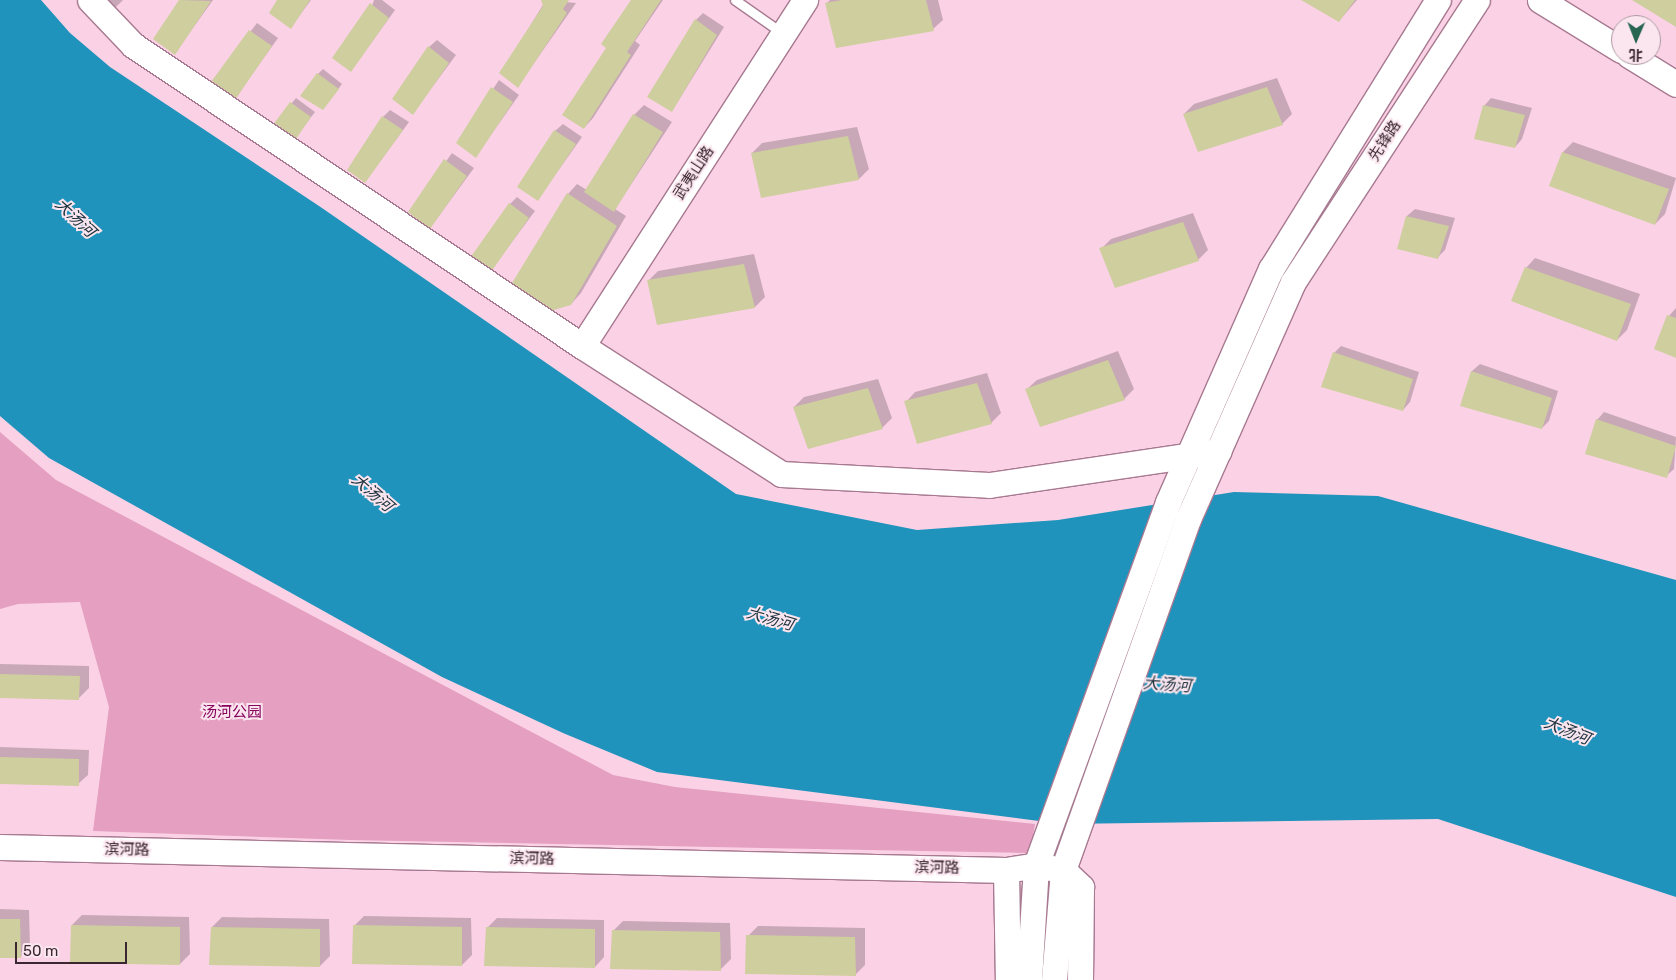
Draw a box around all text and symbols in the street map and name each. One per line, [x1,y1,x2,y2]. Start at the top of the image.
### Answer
north arrow [1611,15,1661,65]
text: 北 [1629,46,1643,63]
street label: 先锋路 [1365,117,1405,165]
street label: 武夷山路 [670,143,718,203]
water label: 大汤河 [51,195,99,241]
water label: 大汤河 [348,470,396,516]
water label: 大汤河 [744,603,796,635]
water label: 大汤河 [1142,674,1192,696]
park label: 汤河公园 [202,704,262,722]
water label: 大汤河 [1541,713,1593,749]
street label: 滨河路 [104,841,150,859]
street label: 滨河路 [509,850,555,868]
street label: 滨河路 [914,859,960,877]
scale bar [18,932,130,964]
text: 50 m [23,942,58,960]

